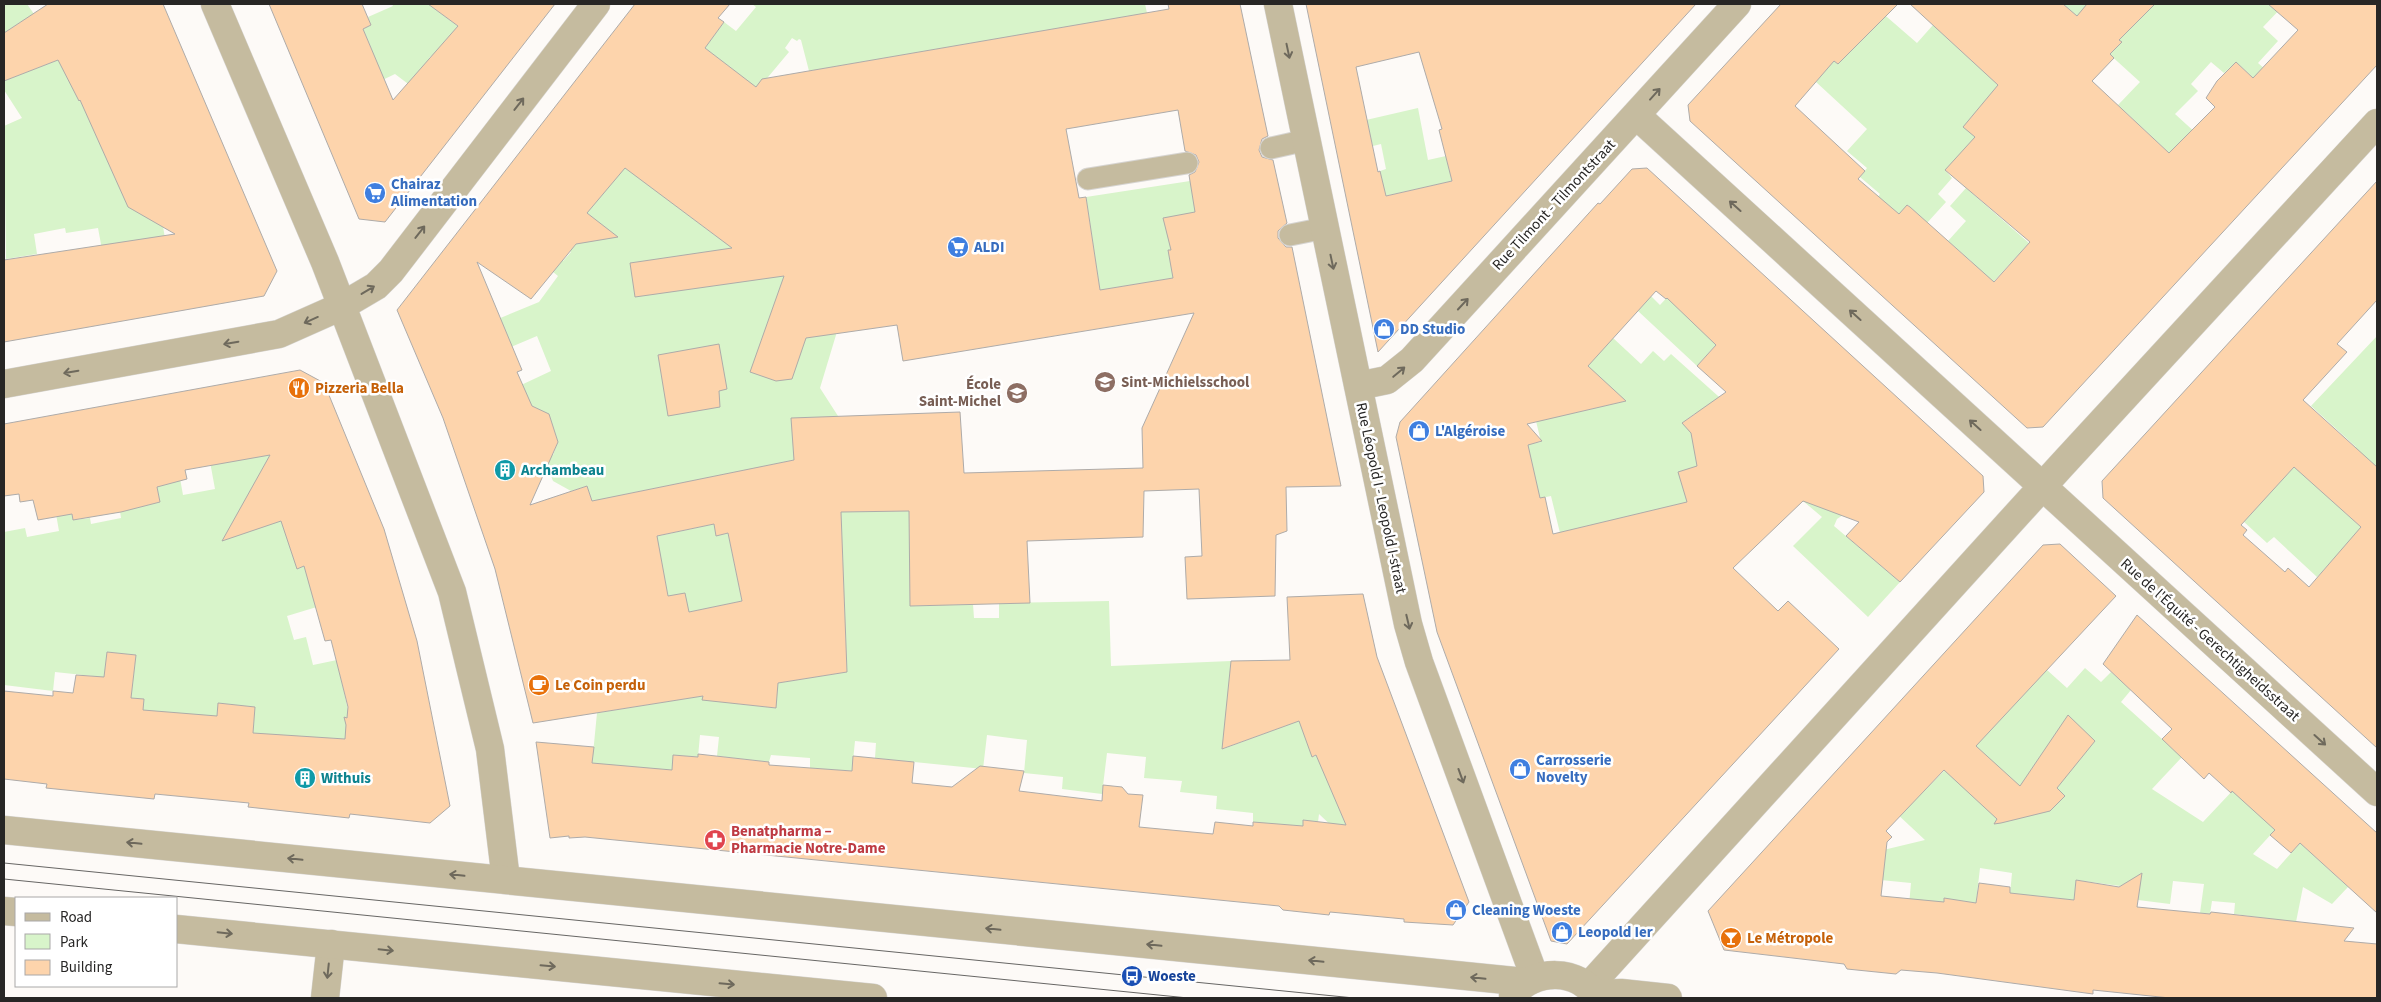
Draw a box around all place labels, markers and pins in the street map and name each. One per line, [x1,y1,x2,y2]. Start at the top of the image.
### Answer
place label: Chairaz Alimentation [390,174,477,212]
supermarket icon: Chairaz Alimentation [363,181,387,205]
supermarket icon: ALDI [946,235,970,259]
place label: ALDI [973,237,1004,258]
shop icon: DD Studio [1372,317,1396,341]
place label: DD Studio [1400,319,1465,340]
school or university icon: Sint-Michielsschool [1093,370,1117,394]
place label: Sint-Michielsschool [1121,372,1250,393]
place label: École Saint-Michel [919,374,1002,412]
restaurant icon: Pizzeria Bella [287,376,311,400]
place label: Pizzeria Bella [315,378,404,399]
school or university icon: École Saint-Michel [1005,381,1029,405]
shop icon: L'Algéroise [1407,419,1431,443]
place label: L'Algéroise [1435,421,1505,442]
building icon: Archambeau [493,458,517,482]
place label: Archambeau [520,460,604,481]
cafe icon: Le Coin perdu [527,673,551,697]
place label: Le Coin perdu [555,675,645,696]
place label: Carrosserie Novelty [1536,750,1612,788]
shop icon: Carrosserie Novelty [1508,757,1532,781]
building icon: Withuis [293,766,317,790]
place label: Withuis [321,768,371,789]
place label: Benatpharma – Pharmacie Notre-Dame [731,821,886,859]
pharmacy icon: Benatpharma – Pharmacie Notre-Dame [703,828,727,852]
shop icon: Cleaning Woeste [1444,898,1468,922]
place label: Cleaning Woeste [1472,900,1581,921]
shop icon: Leopold Ier [1550,920,1574,944]
place label: Leopold Ier [1578,922,1653,943]
bar icon: Le Métropole [1719,926,1743,950]
place label: Le Métropole [1747,928,1833,949]
bus stop icon: Woeste [1120,964,1144,988]
place label: Woeste [1148,966,1196,987]

